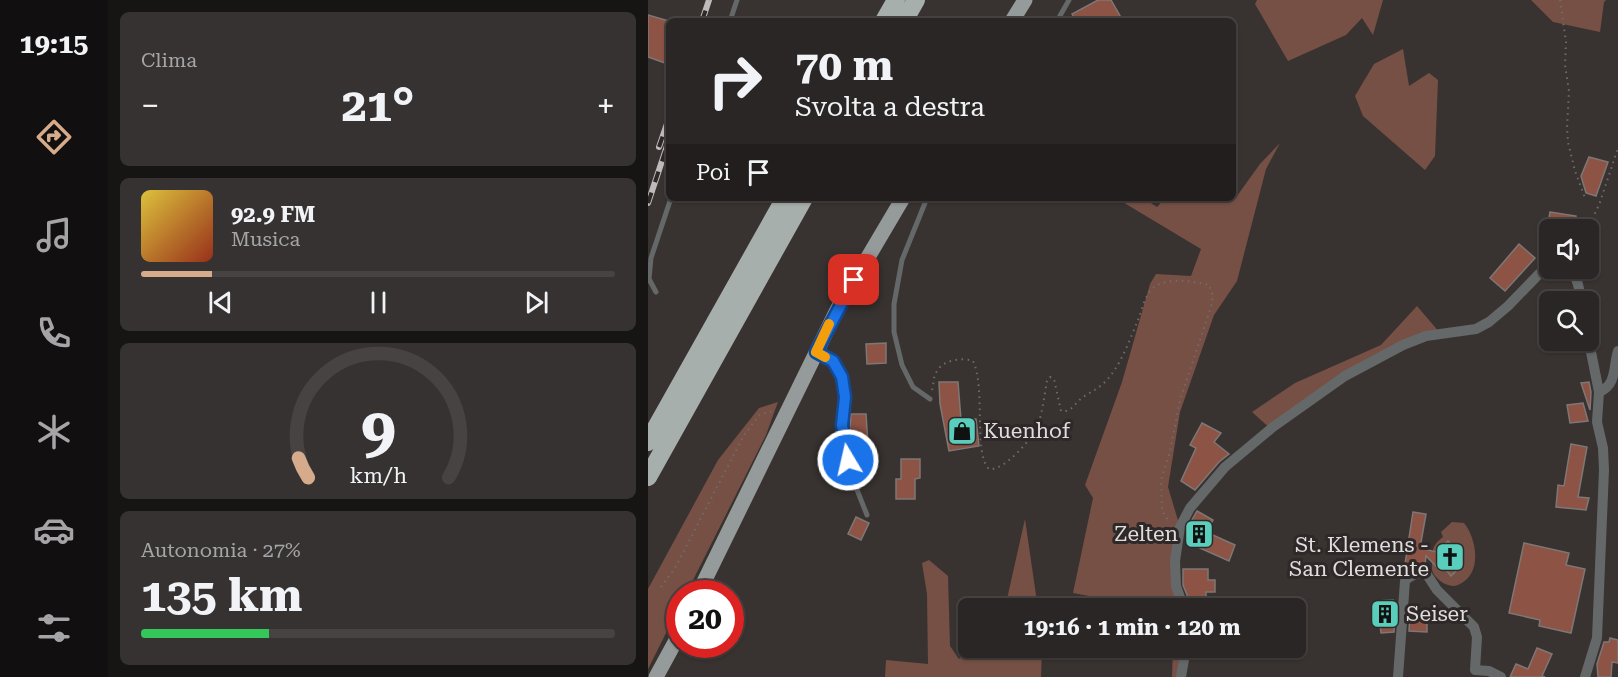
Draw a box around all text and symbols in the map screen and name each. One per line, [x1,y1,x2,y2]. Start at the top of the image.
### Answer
text: 19:15 [20,28,88,60]
text: 70 m [795,41,893,90]
icon: right [696,42,774,120]
text: Clima [141,48,197,72]
text: 21° [342,79,414,132]
text: − [141,86,159,125]
text: + [597,86,615,125]
text: Svolta a destra [795,91,985,123]
icon: directions [33,116,75,158]
icon: arrive [742,156,775,189]
text: Poi [696,160,730,185]
text: 92.9 FM [231,202,315,227]
icon: music [33,214,75,256]
map controls [1539,219,1599,351]
button: sound [1539,219,1599,279]
text: Musica [231,227,300,251]
pin [828,254,879,305]
icon: arrive [837,263,870,296]
icon: previous [204,286,237,319]
icon: pause [362,286,395,319]
icon: next [520,286,553,319]
button: search [1539,291,1599,351]
icon: phone [33,312,75,354]
text: 9 [361,395,395,468]
icon: climate [33,411,75,453]
shop icon: Kuenhof [946,415,978,447]
place label: Kuenhof [983,419,1071,443]
position arrow [816,428,880,492]
text: km/h [349,464,407,489]
icon: car [33,509,75,551]
building icon: Zelten [1183,518,1215,550]
place label: Zelten [1114,522,1178,546]
place label: St. Klemens - San Clemente [1289,533,1429,581]
text: Autonomia · 27% [141,538,301,562]
church icon: St. Klemens - San Clemente [1434,541,1466,573]
text: 135 km [141,569,302,622]
speed limit sign: 20 [666,580,744,658]
building icon: Seiser [1369,598,1401,630]
place label: Seiser [1406,602,1468,626]
icon: filters [33,607,75,649]
text: 19:16 · 1 min · 120 m [1023,615,1241,640]

